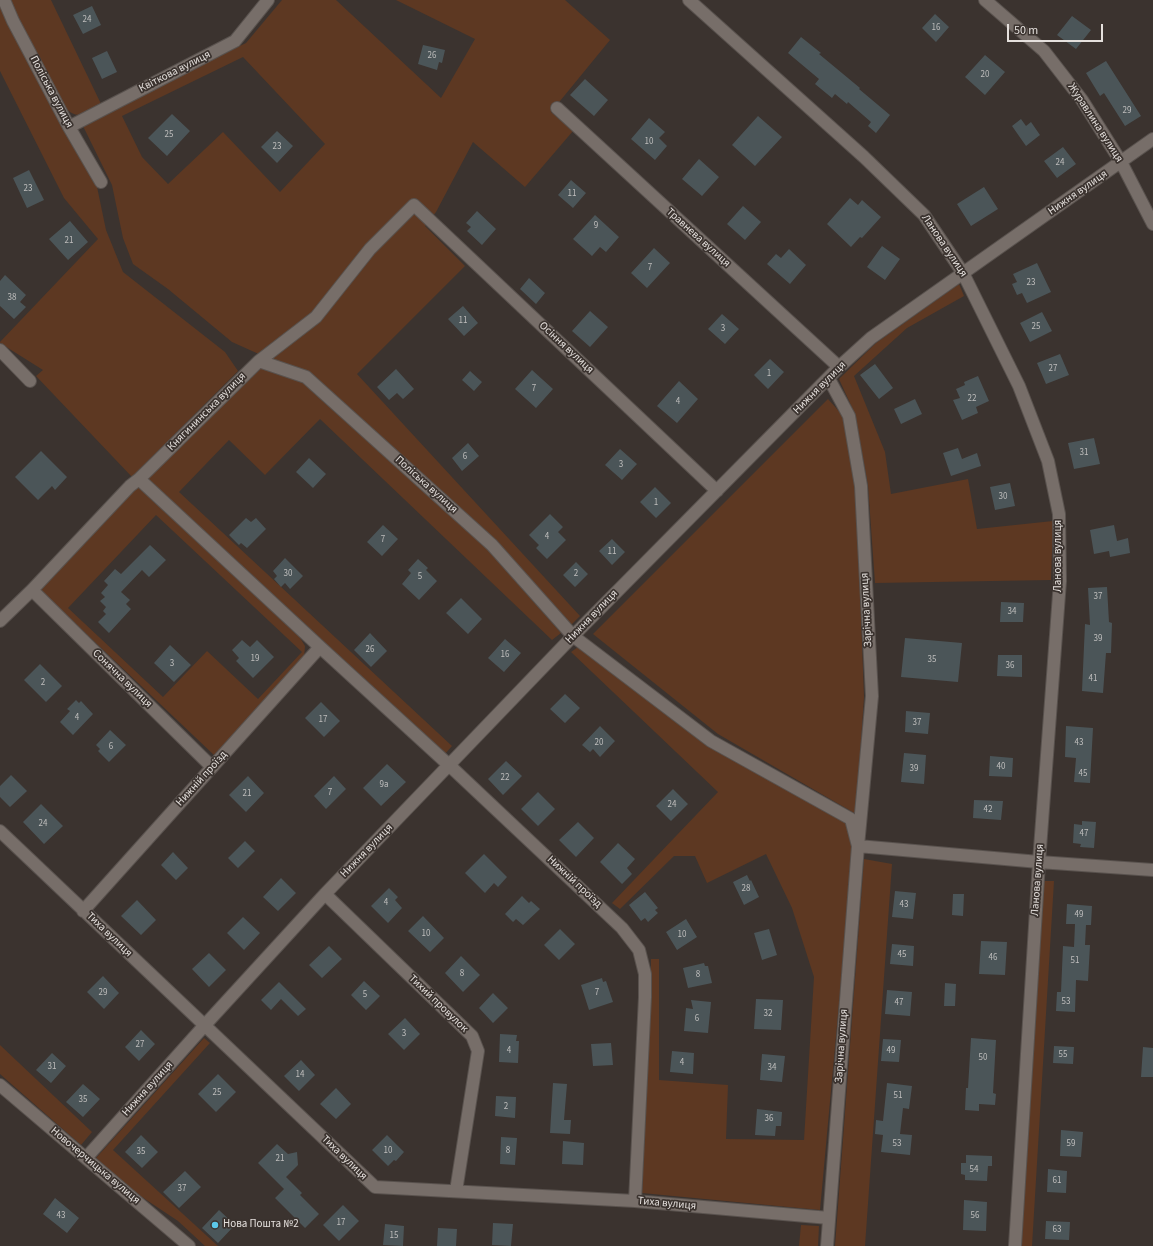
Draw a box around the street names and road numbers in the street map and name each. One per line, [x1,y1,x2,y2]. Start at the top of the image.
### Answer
street label: Квіткова вулиця [137,48,213,96]
street label: Поліська вулиця [26,54,76,130]
street label: Журавлина вулиця [1065,81,1125,165]
street label: Нижня вулиця [1046,168,1110,218]
street label: Травнева вулиця [663,206,733,270]
street label: Ланова вулиця [918,212,970,280]
street label: Осіння вулиця [536,319,596,377]
street label: Нижня вулиця [791,359,849,417]
street label: Княгининська вулиця [165,370,249,454]
street label: Поліська вулиця [392,453,460,517]
street label: Ланова вулиця [1052,520,1066,592]
street label: Зарічна вулиця [858,572,876,648]
street label: Нижня вулиця [563,587,621,647]
street label: Сонячна вулиця [89,647,155,711]
street label: Нижній проїзд [174,749,230,809]
street label: Нижня вулиця [338,821,396,881]
street label: Ланова вулиця [1029,843,1047,917]
street label: Нижній проїзд [544,853,604,911]
street label: Тиха вулиця [83,910,135,960]
street label: Тихий провулок [406,972,470,1036]
street label: Зарічна вулиця [833,1008,851,1084]
street label: Нижня вулиця [120,1059,176,1119]
street label: Новочерчицька вулиця [48,1125,142,1207]
street label: Тиха вулиця [318,1133,370,1183]
street label: Тиха вулиця [637,1195,697,1213]

